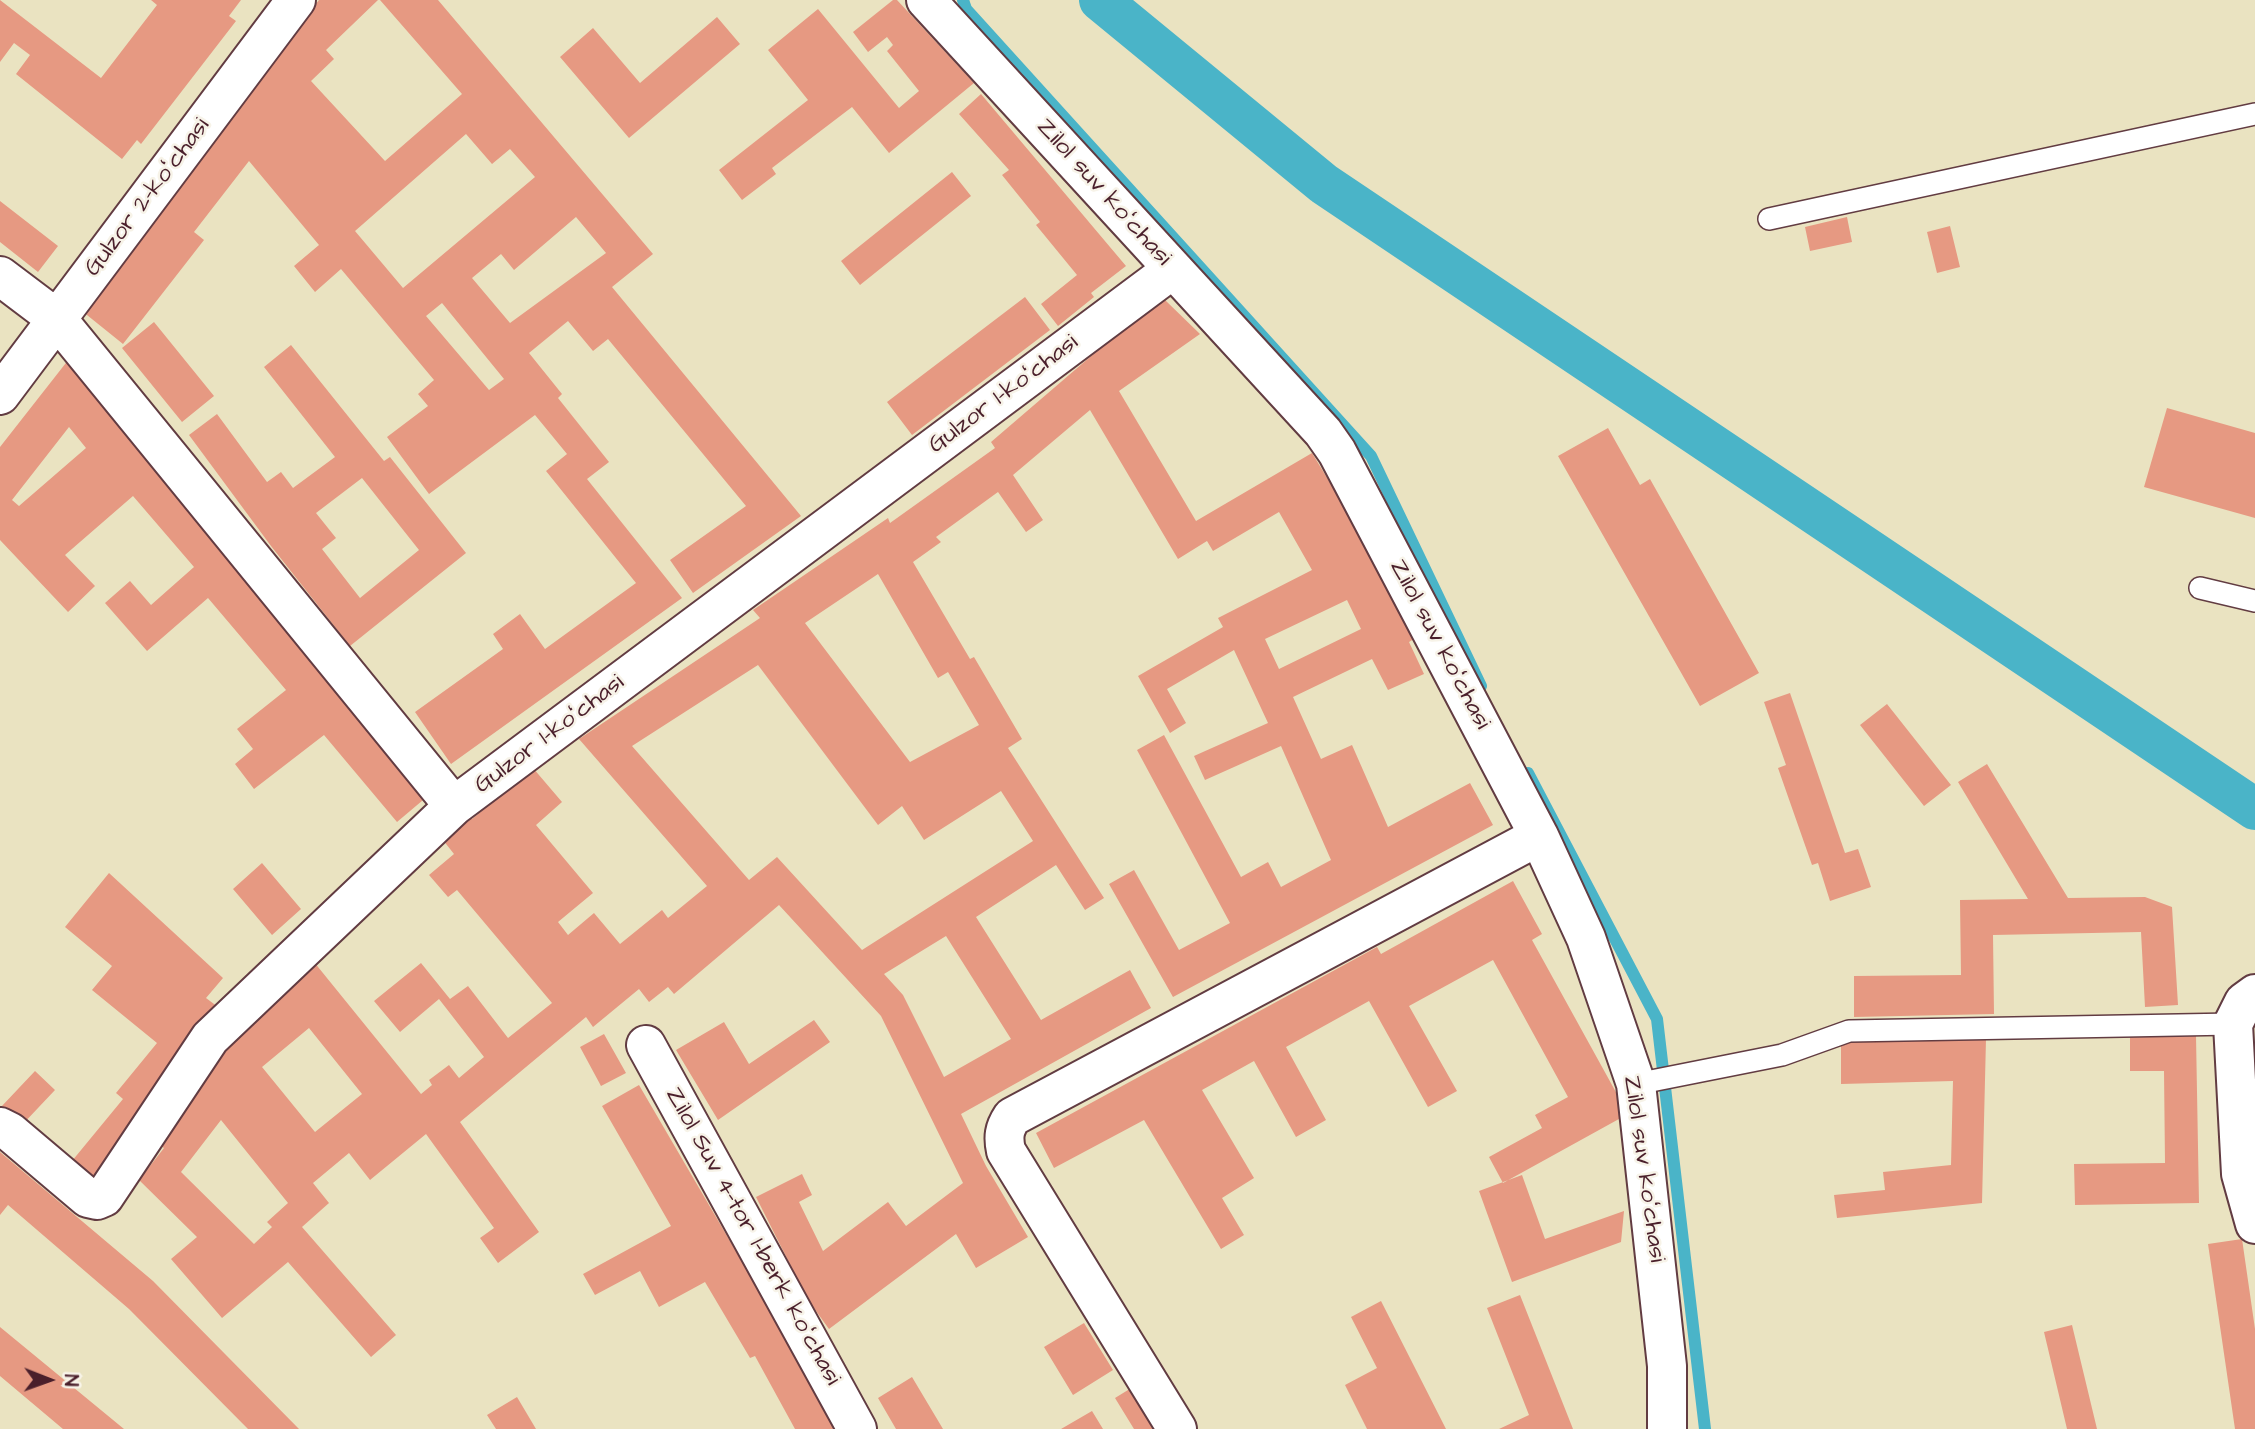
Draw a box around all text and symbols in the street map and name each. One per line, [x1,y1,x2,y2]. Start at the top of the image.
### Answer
street label: Gulzor 2-koʻchasi [79,113,217,283]
street label: Zilol suv koʻchasi [1029,114,1177,272]
street label: Gulzor 1-koʻchasi [924,329,1084,461]
street label: Zilol suv koʻchasi [1382,555,1496,735]
street label: Gulzor 1-koʻchasi [470,669,630,801]
street label: Zilol suv koʻchasi [1616,1074,1670,1264]
street label: Zilol Suv 4-tor 1-berk koʻchasi [658,1083,846,1391]
north arrow [14,1345,84,1415]
text: N [57,1374,84,1387]

